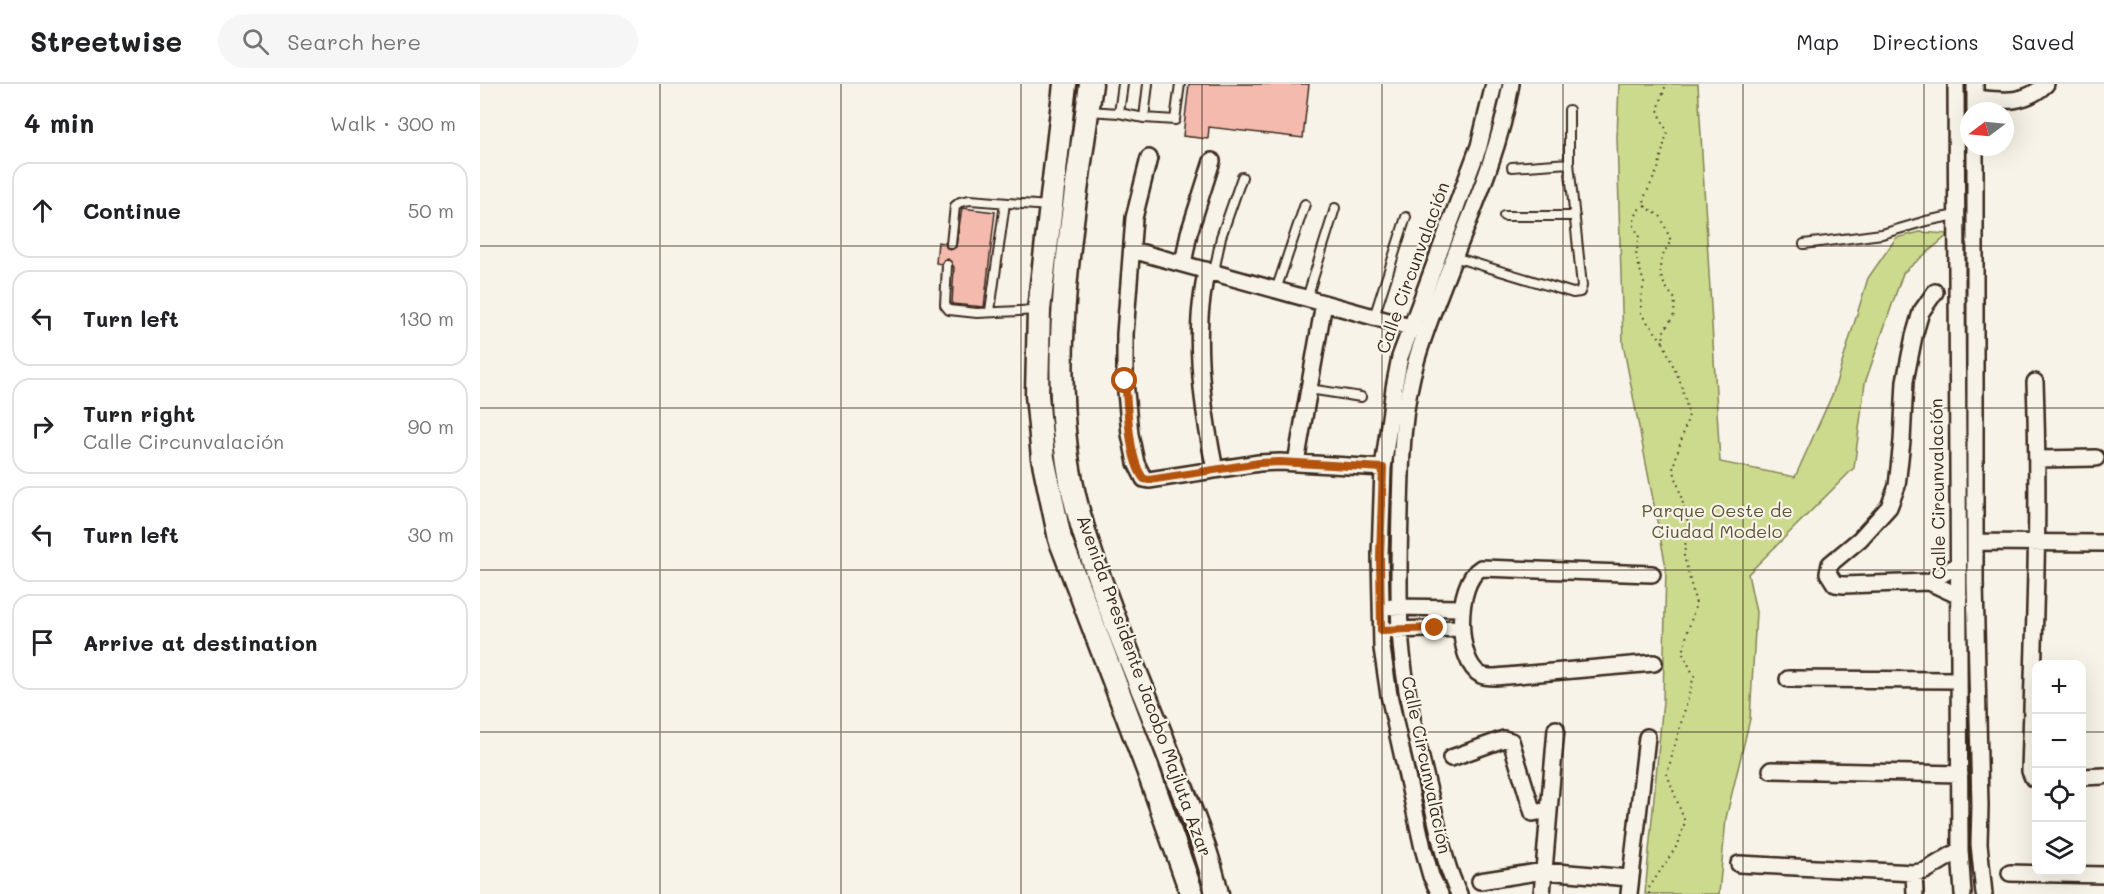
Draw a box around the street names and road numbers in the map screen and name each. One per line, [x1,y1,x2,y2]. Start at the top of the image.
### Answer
street label: Calle Circunvalación [1370,179,1454,357]
street label: Calle Circunvalación [1923,398,1951,580]
street label: Avenida Presidente Jacobo Majluta Azar [1072,512,1218,860]
street label: Calle Circunvalación [1396,674,1458,856]

